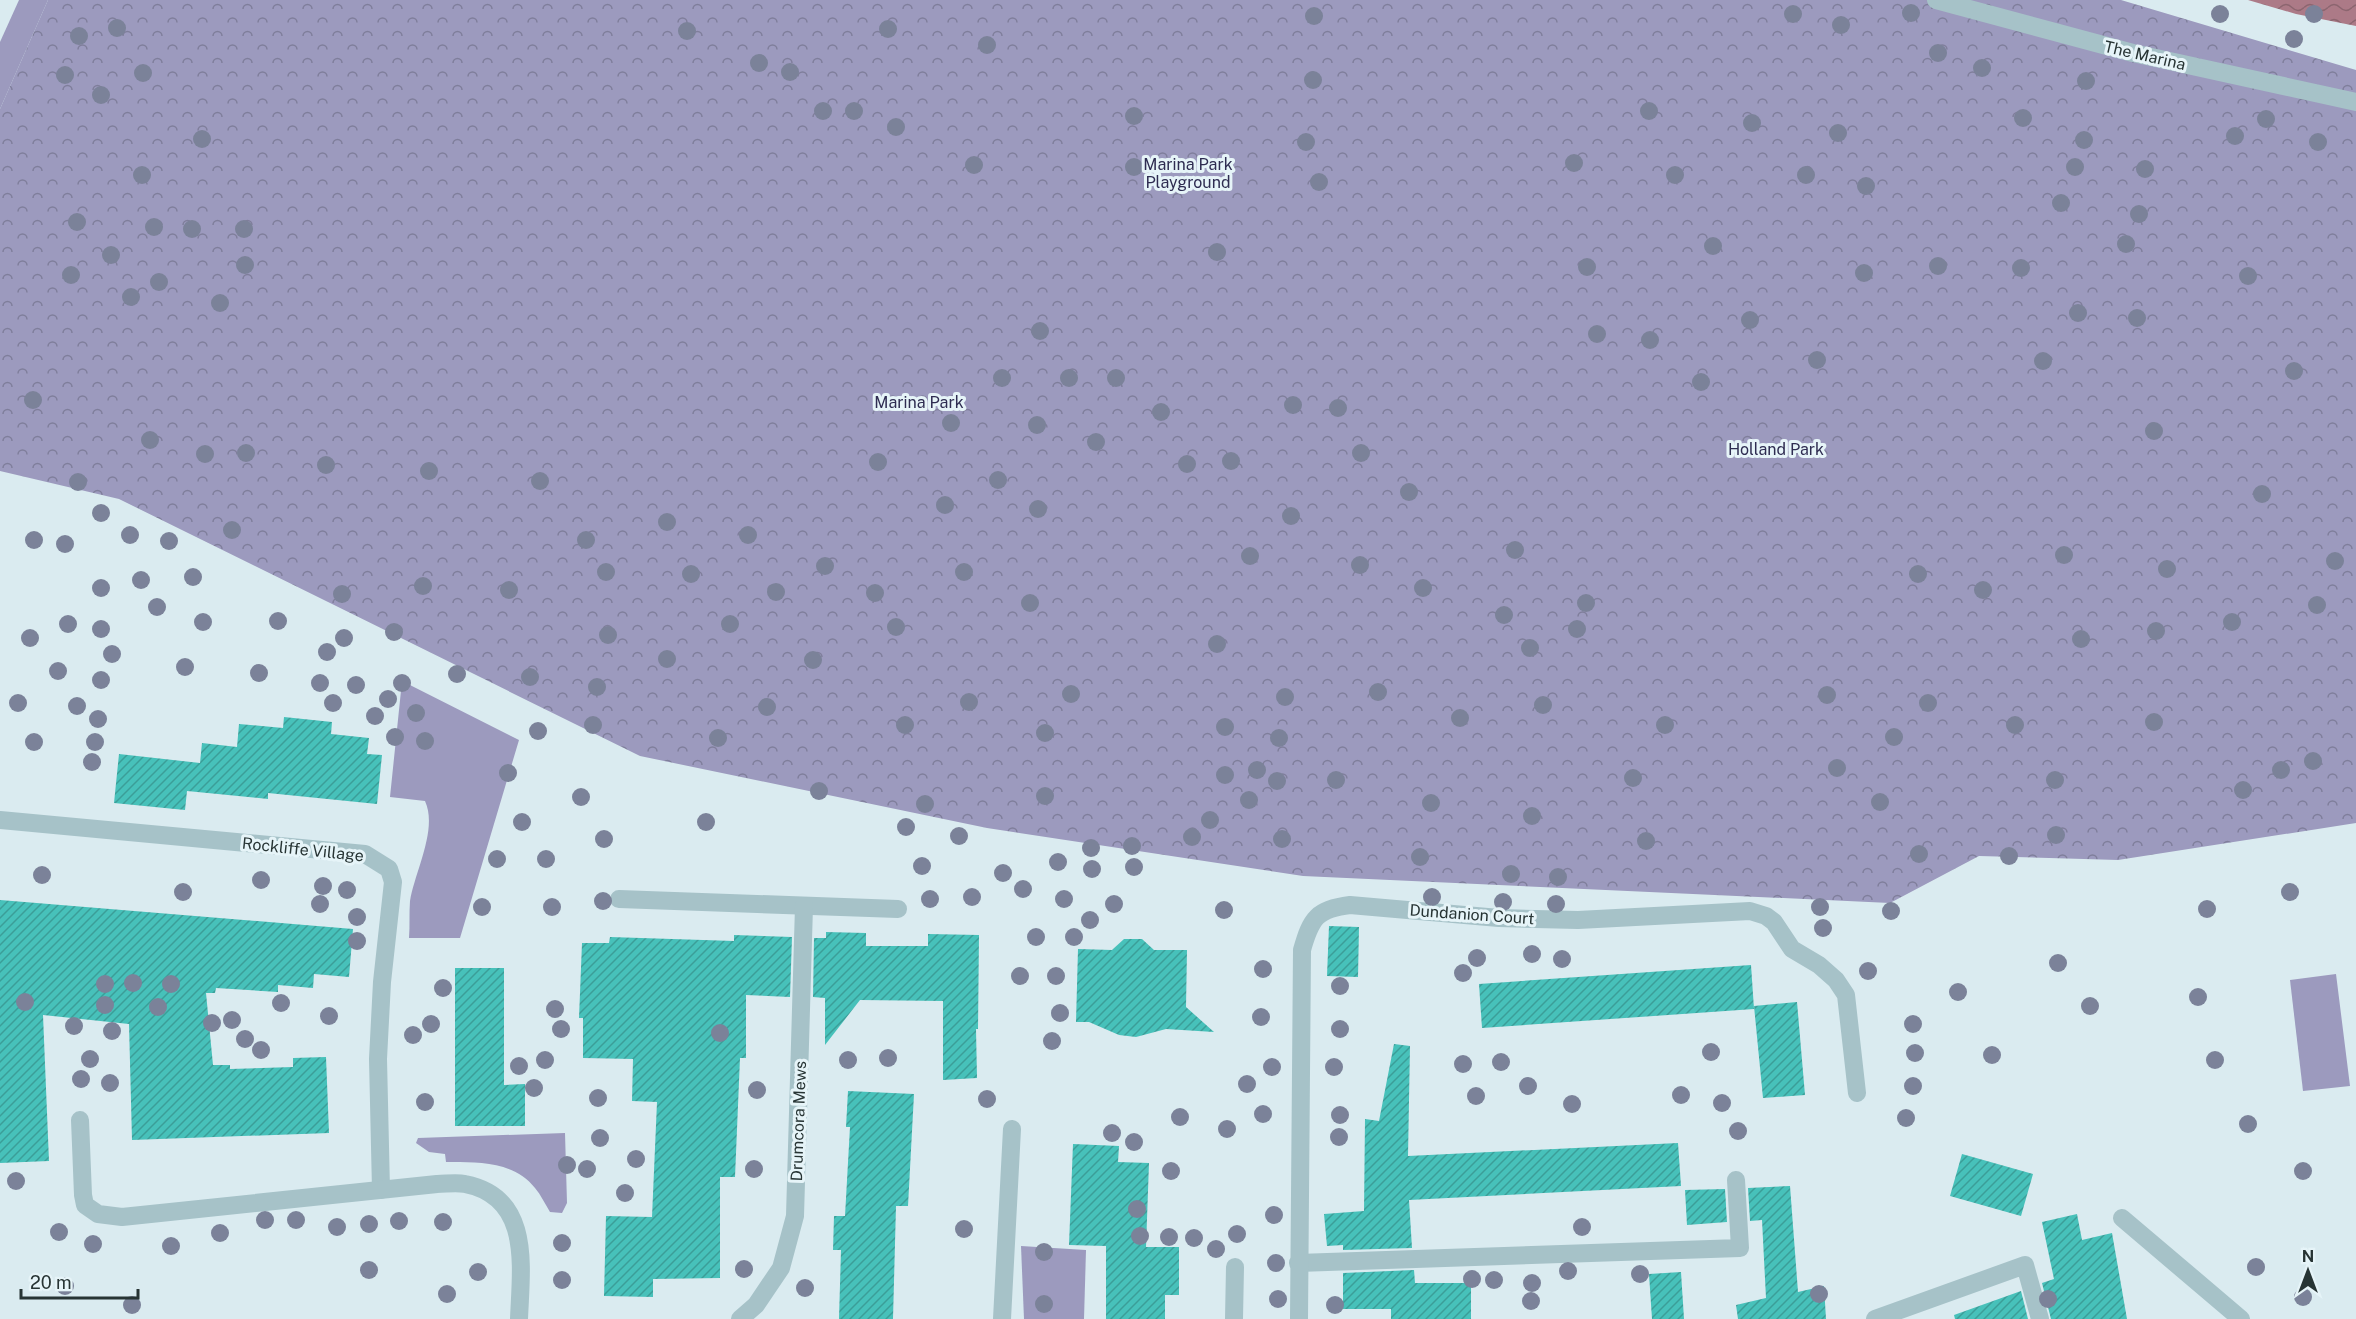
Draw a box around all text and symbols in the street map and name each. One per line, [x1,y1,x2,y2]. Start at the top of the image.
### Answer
street label: The Marina [2102,37,2187,74]
park label: Marina Park Playground [1143,155,1233,192]
park label: Marina Park [874,393,964,412]
park label: Holland Park [1728,440,1824,459]
street label: Rockliffe Village [241,834,365,865]
street label: Dundanion Court [1409,901,1535,928]
street label: Drumcora Mews [787,1061,810,1182]
north arrow [2278,1241,2338,1301]
text: N [2302,1247,2314,1266]
scale bar [21,1262,138,1300]
text: 20 m [30,1272,72,1293]

